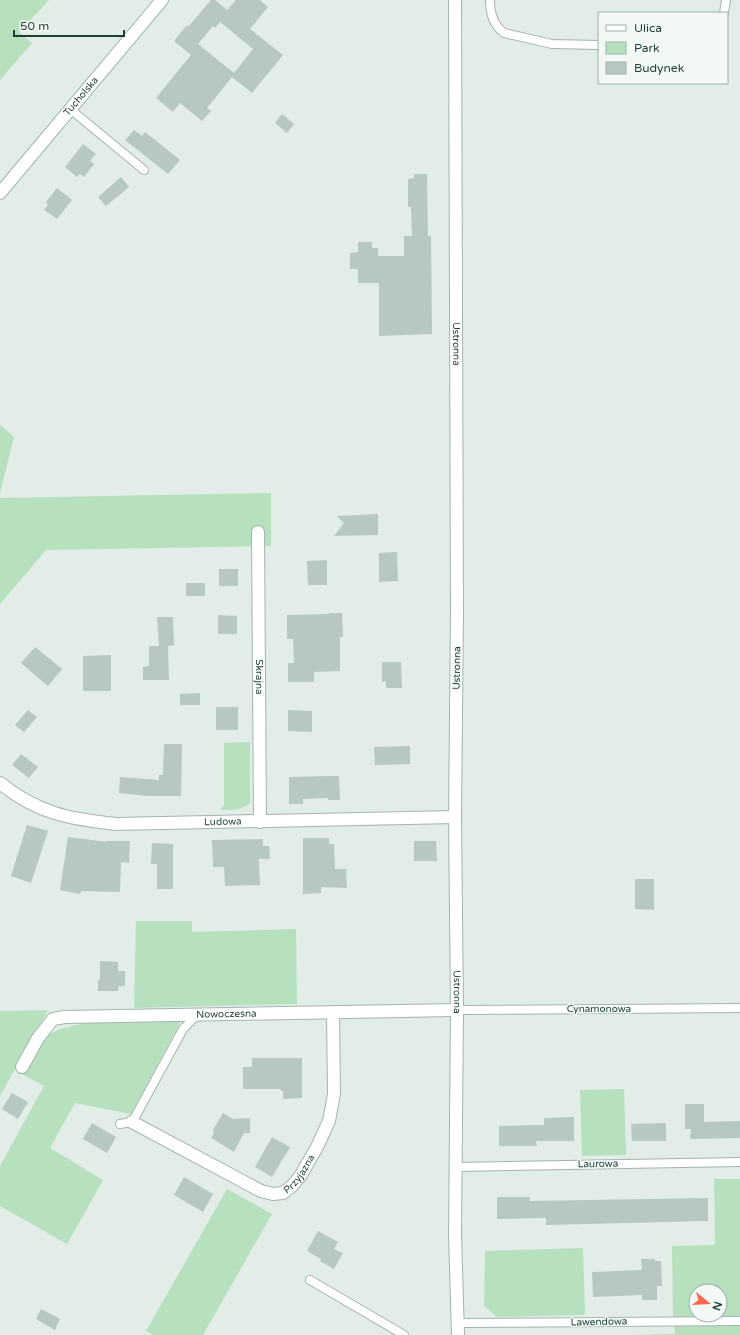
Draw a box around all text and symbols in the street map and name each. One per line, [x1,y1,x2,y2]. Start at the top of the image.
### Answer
scale bar [14,12,124,38]
legend [598,12,728,84]
text: 50 m [20,19,49,33]
text: Ulica [634,21,662,35]
text: Park [634,41,660,55]
text: Budynek [634,61,685,75]
street label: Tucholska [61,74,101,119]
street label: Ustronna [450,322,462,366]
street label: Ustronna [451,646,463,690]
street label: Skrajna [253,659,265,695]
street label: Ludowa [204,815,242,828]
street label: Ustronna [451,970,463,1014]
street label: Cynamonowa [567,1003,631,1015]
street label: Nowoczesna [196,1008,257,1021]
street label: Przyjazna [281,1152,317,1196]
street label: Laurowa [578,1158,618,1170]
north arrow [688,1283,728,1323]
text: N [709,1300,725,1312]
street label: Lawendowa [571,1316,627,1328]

